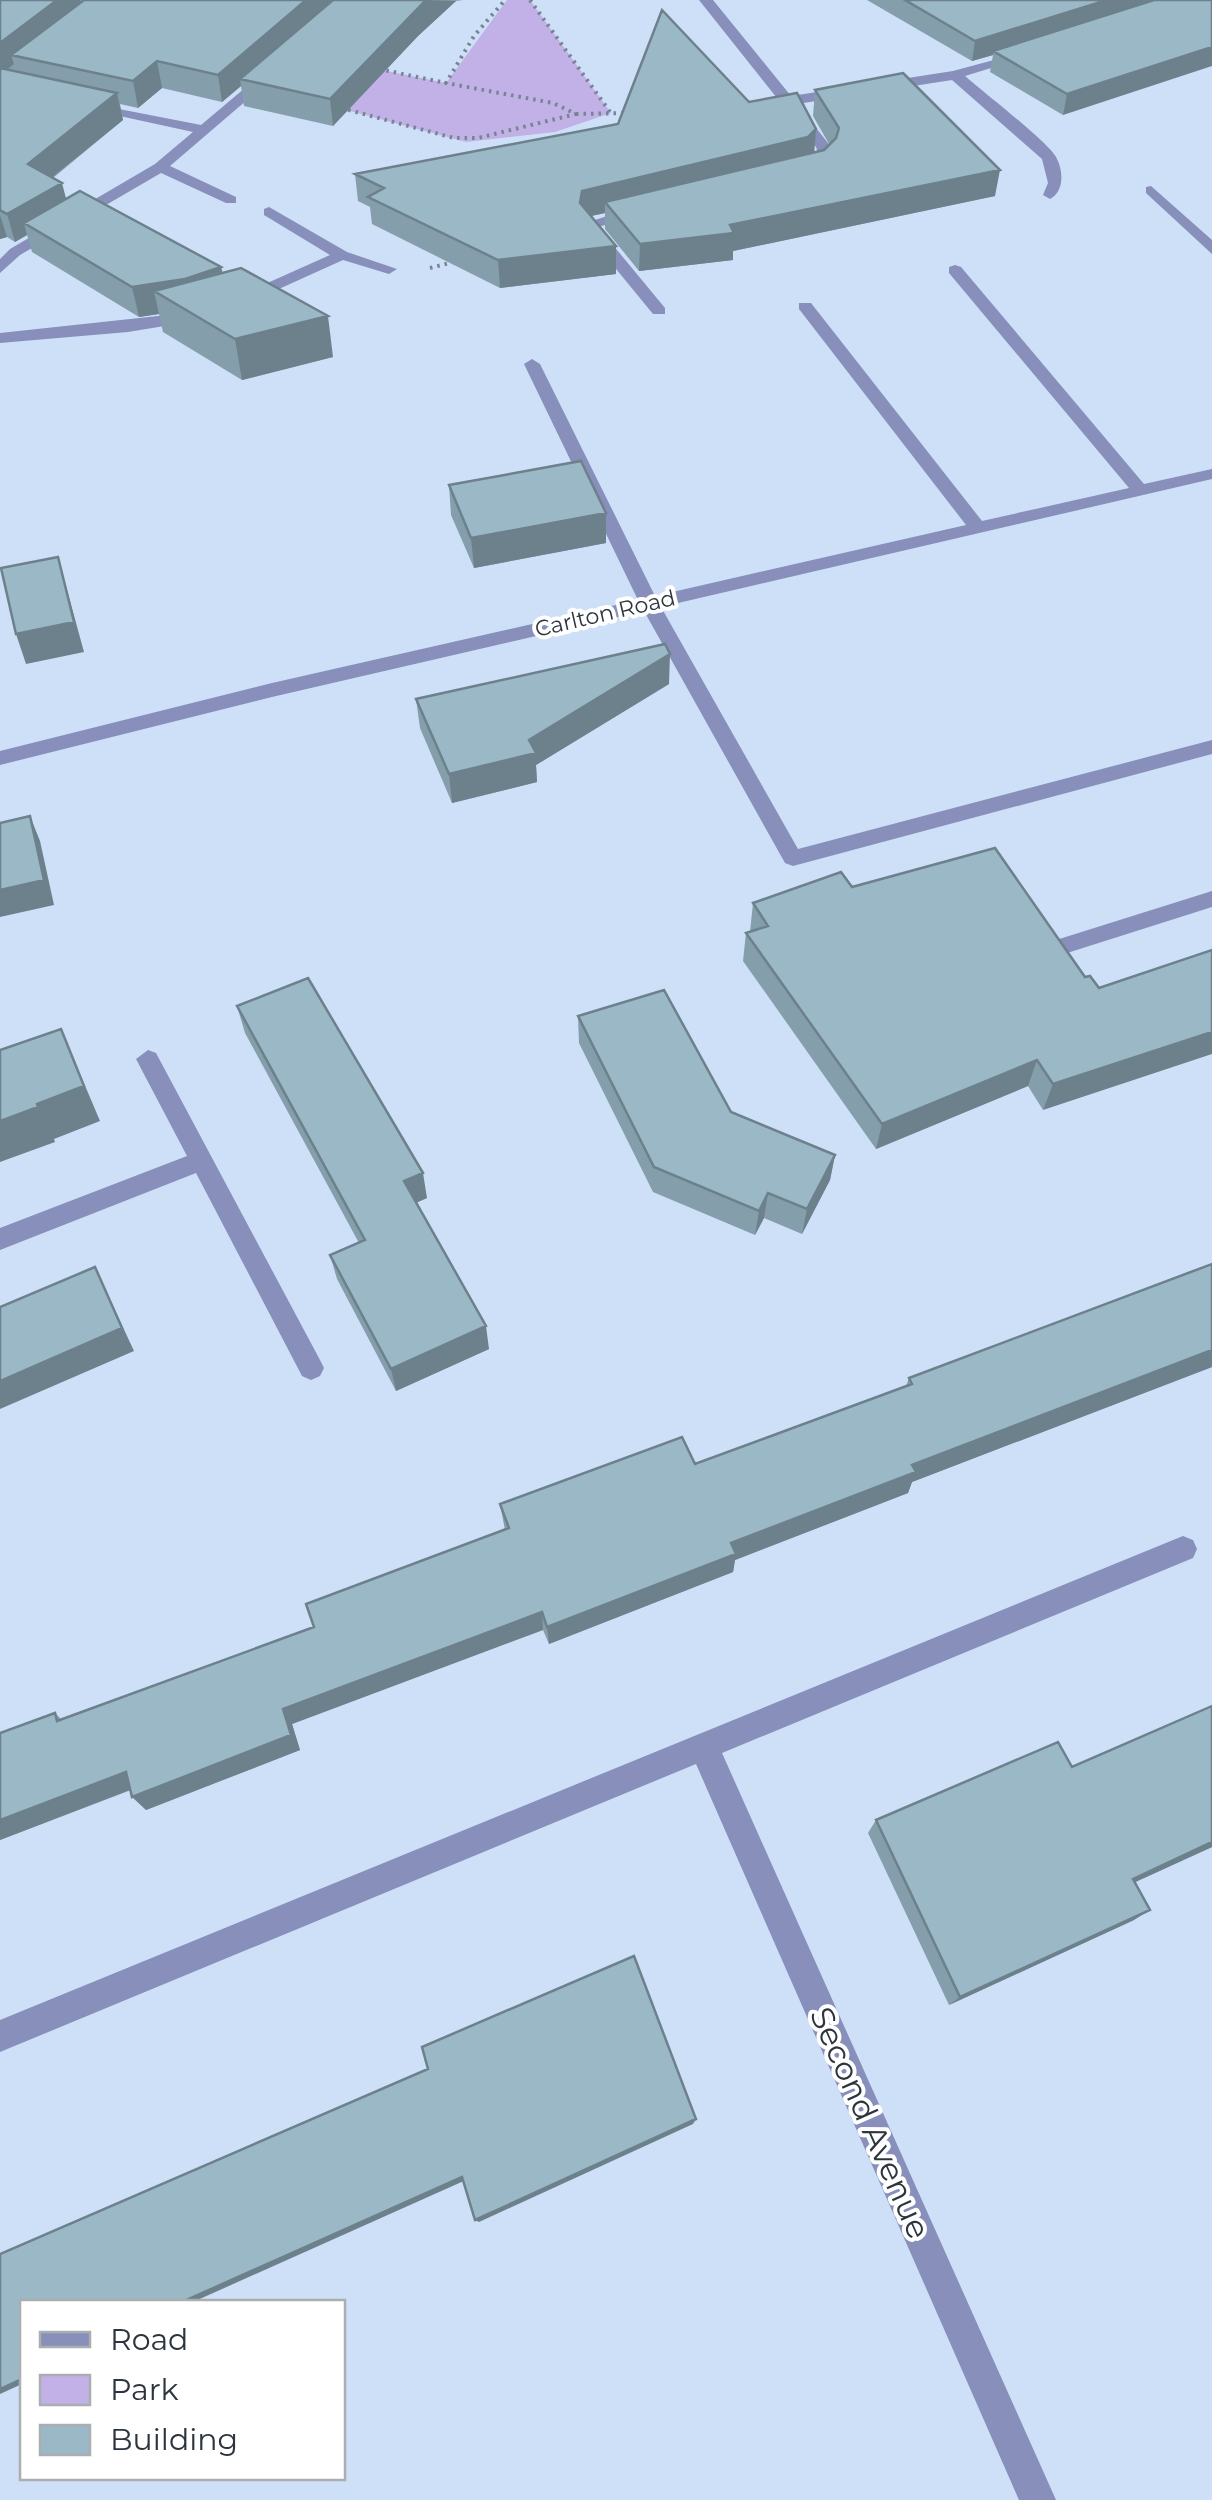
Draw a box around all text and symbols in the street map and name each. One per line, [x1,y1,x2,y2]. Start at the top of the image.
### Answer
street label: Carlton Road [532,584,678,643]
street label: Second Avenue [802,2001,939,2245]
legend [20,2300,345,2480]
text: Road [110,2321,188,2358]
text: Park [110,2371,179,2408]
text: Building [110,2421,238,2458]

